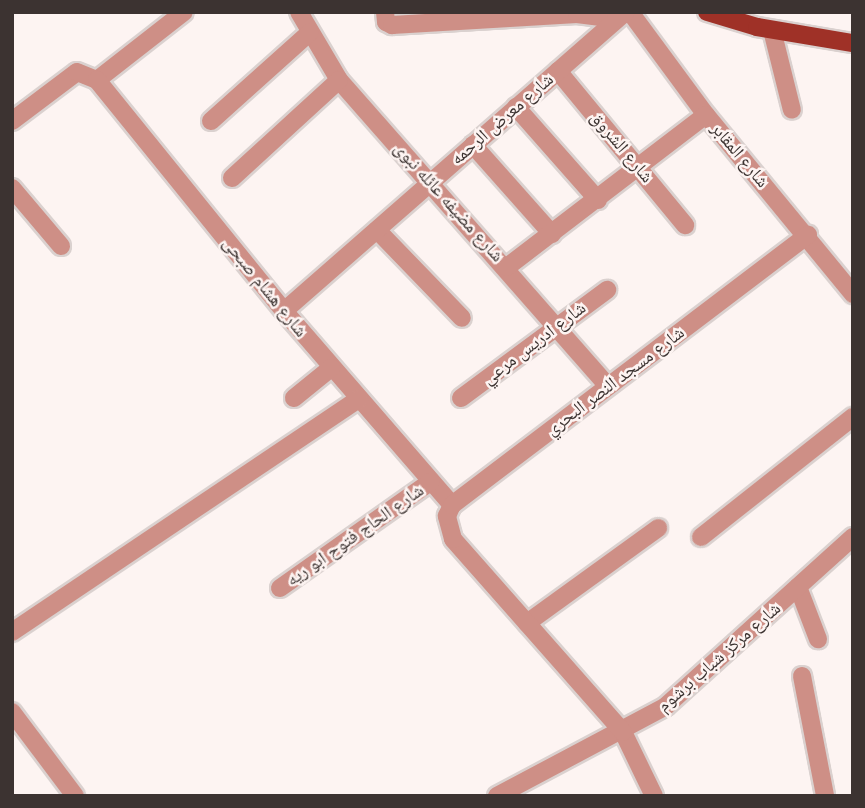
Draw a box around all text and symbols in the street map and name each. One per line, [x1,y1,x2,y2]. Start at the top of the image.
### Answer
street label: شارع معرض الرحمه [446,69,558,169]
street label: شارع الشروق [586,107,658,187]
street label: شارع المقابر [707,118,773,192]
street label: شارع مضيفه عائله نبوى [390,138,508,266]
street label: شارع هشام صبحى [218,233,312,341]
street label: شارع ادريس مرعي [478,297,590,389]
street label: شارع مسجد النصر البحري [541,322,689,440]
street label: شارع الحاج فتوح ابو ريه [282,479,428,591]
street label: شارع مركز شباب برشوم [653,598,785,716]

